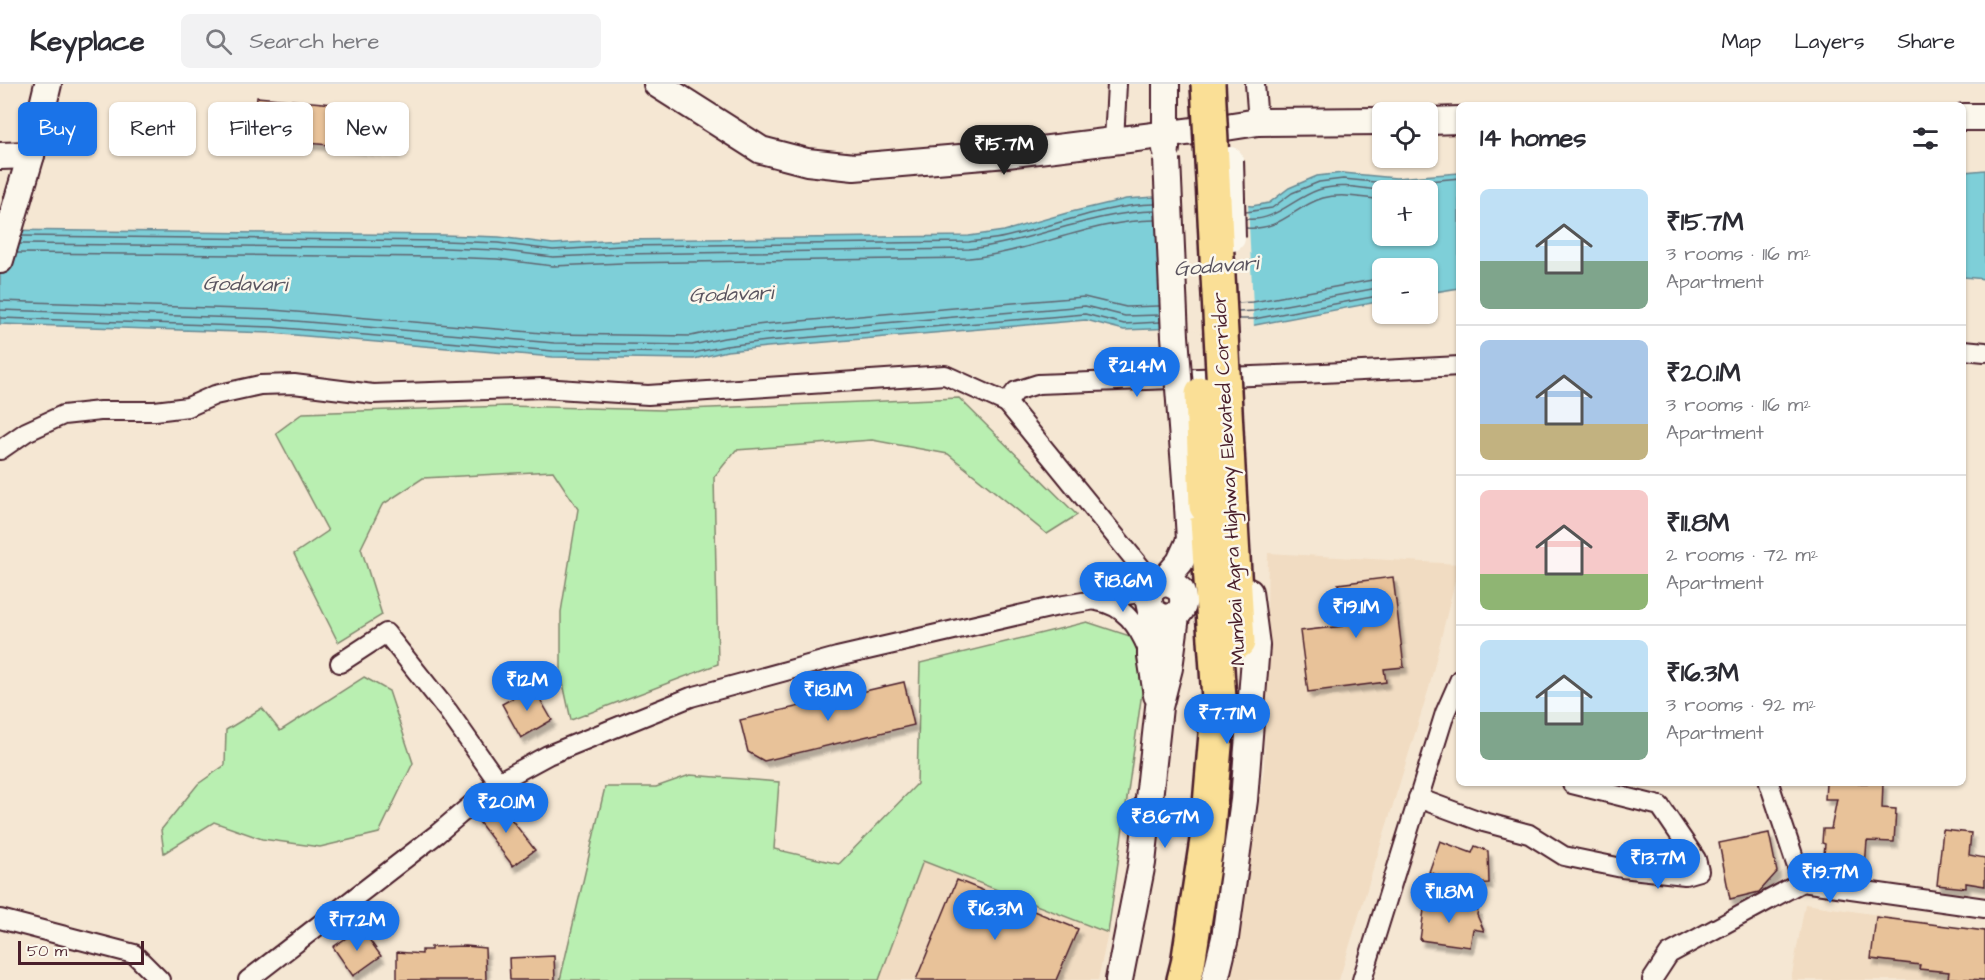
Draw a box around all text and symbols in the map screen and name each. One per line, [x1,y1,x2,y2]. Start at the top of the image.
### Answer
search box [181,14,601,68]
text: Keyplace [30,22,145,61]
icon: search [202,25,235,58]
text: Search here [250,26,379,57]
text: Map [1721,27,1761,56]
text: Layers [1794,27,1864,56]
text: Share [1897,27,1955,56]
chip: Buy [18,102,97,156]
chip: Rent [109,102,196,156]
chip: Filters [208,102,313,156]
chip: New [325,102,409,156]
map controls [1372,102,1438,324]
button: locate [1372,102,1438,168]
text: 14 homes [1480,120,1586,156]
icon: filters [1909,122,1942,155]
pin: ₹15.7M [955,125,1053,176]
text: ₹15.7M [974,130,1034,158]
button: + [1372,180,1438,246]
text: ₹15.7M [1666,204,1744,240]
icon: home [1528,213,1600,285]
text: 3 rooms · 116 m² [1666,240,1811,268]
water label: Godavari [1173,248,1262,283]
button: − [1372,258,1438,324]
text: Apartment [1666,268,1764,296]
water label: Godavari [203,269,290,299]
water label: Godavari [688,278,776,310]
street label: Mumbai Agra Highway Elevated Corridor [1205,291,1254,667]
pin: ₹21.4M [1088,347,1186,398]
text: ₹21.4M [1108,352,1166,380]
text: ₹20.1M [1666,355,1741,391]
icon: home [1528,364,1600,436]
text: 3 rooms · 116 m² [1666,391,1811,419]
text: Apartment [1666,419,1764,447]
text: ₹11.8M [1666,505,1730,541]
icon: home [1528,514,1600,586]
text: 2 rooms · 72 m² [1666,541,1818,569]
pin: ₹18.6M [1074,562,1172,613]
text: ₹18.6M [1094,567,1152,595]
text: Apartment [1666,569,1764,597]
pin: ₹19.1M [1307,588,1405,639]
text: ₹19.1M [1332,593,1380,621]
text: ₹16.3M [1666,655,1739,691]
pin: ₹12M [491,661,563,712]
icon: home [1528,664,1600,736]
text: ₹12M [506,666,548,694]
pin: ₹18.1M [779,671,877,722]
text: ₹18.1M [804,676,852,704]
text: 3 rooms · 92 m² [1666,691,1816,719]
pin: ₹7.71M [1178,694,1276,745]
text: ₹7.71M [1198,699,1256,727]
text: Apartment [1666,719,1764,747]
pin: ₹20.1M [457,783,555,834]
text: ₹20.1M [477,788,535,816]
pin: ₹8.67M [1116,798,1214,849]
text: ₹8.67M [1131,803,1199,831]
pin: ₹13.7M [1609,839,1707,890]
text: ₹13.7M [1630,844,1686,872]
pin: ₹19.7M [1781,853,1879,904]
text: ₹19.7M [1801,858,1859,886]
pin: ₹11.8M [1400,873,1498,924]
text: ₹11.8M [1425,878,1473,906]
pin: ₹16.3M [946,890,1044,941]
text: ₹16.3M [967,895,1023,923]
pin: ₹17.2M [308,901,406,952]
text: ₹17.2M [328,906,386,934]
scale bar [18,938,144,966]
text: 50 m [27,940,67,962]

